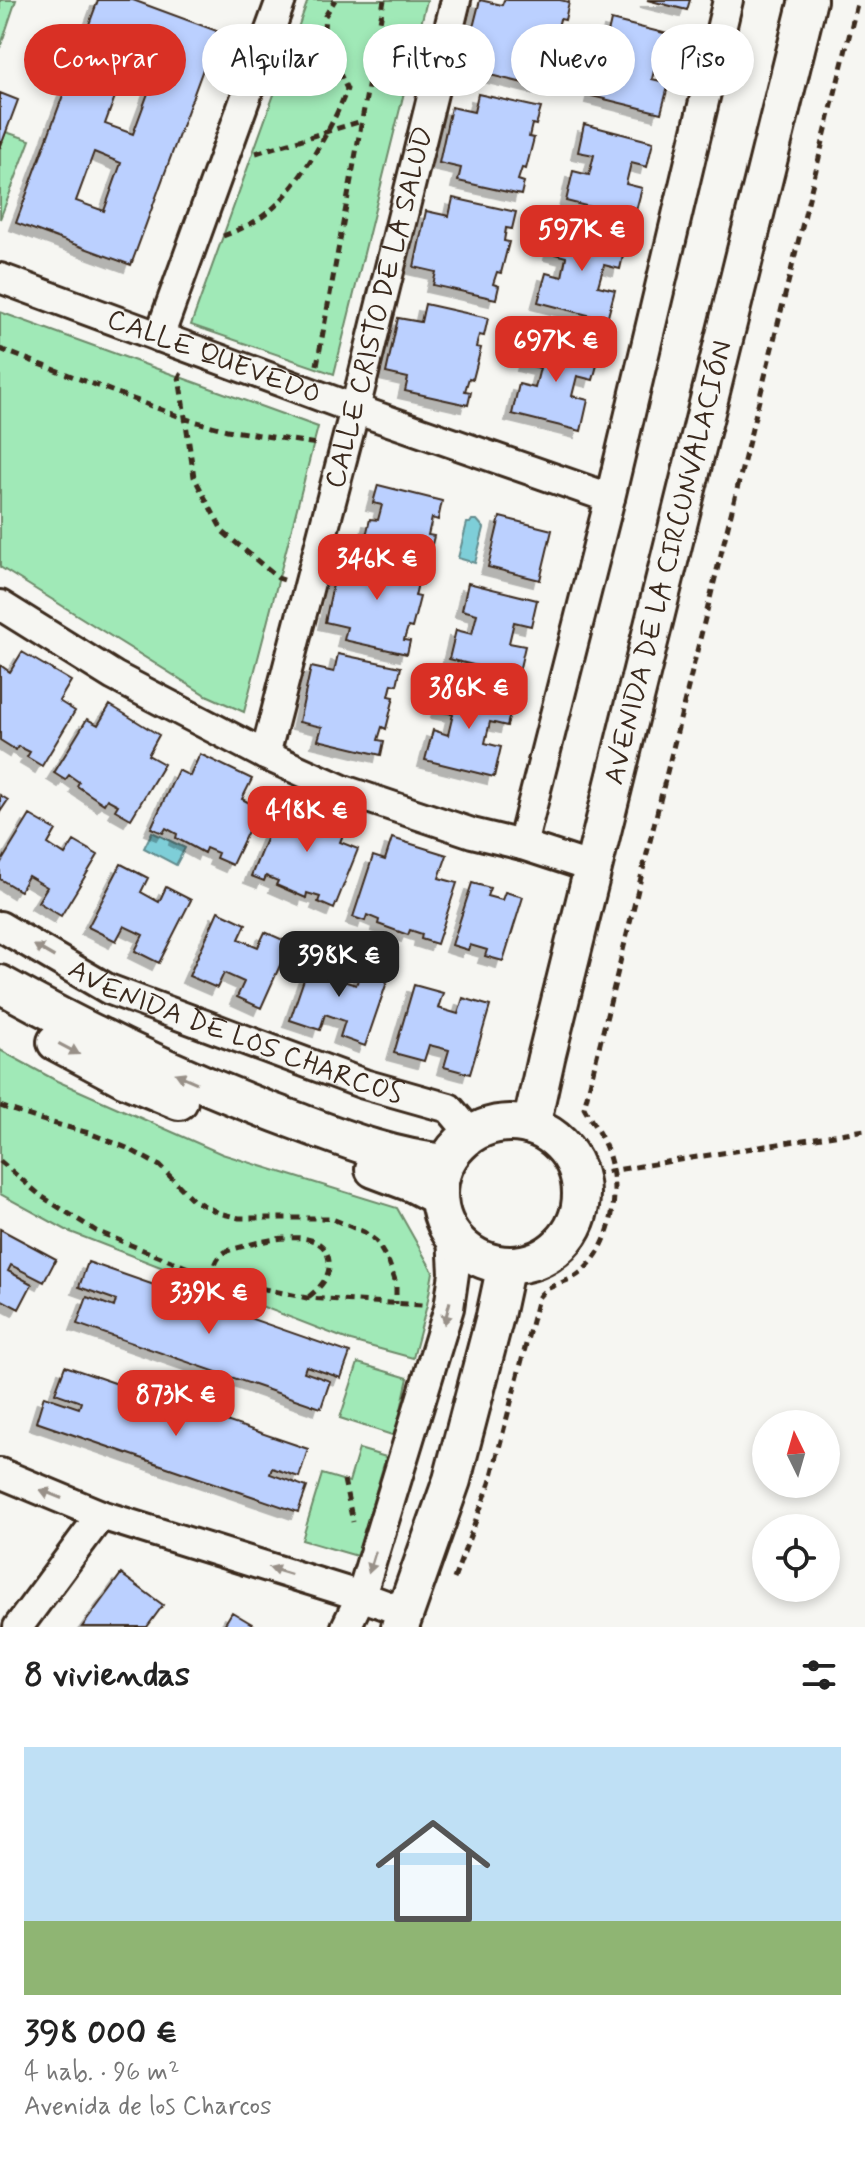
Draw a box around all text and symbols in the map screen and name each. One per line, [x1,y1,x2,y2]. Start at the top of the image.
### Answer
chip: Comprar [24,24,186,96]
chip: Alquilar [202,24,347,96]
chip: Filtros [363,24,495,96]
chip: Nuevo [511,24,635,96]
chip: Piso [651,24,754,96]
street label: CALLE CRISTO DE LA SALUD [317,123,443,492]
pin: 597K € [517,205,647,273]
text: 597K € [538,214,626,248]
street label: CALLE QUEVEDO [102,301,326,413]
pin: 697K € [491,316,621,384]
text: 697K € [513,325,599,359]
street label: AVENIDA DE LA CIRCUNVALACIÓN [596,337,741,789]
pin: 346K € [312,534,442,602]
text: 346K € [336,543,418,577]
pin: 386K € [404,663,534,731]
text: 386K € [429,672,509,706]
pin: 418K € [242,786,372,854]
text: 418K € [266,795,348,829]
pin: 398K € [274,931,404,999]
text: 398K € [297,940,381,974]
one-way arrow [33,945,55,959]
street label: AVENIDA DE LOS CHARCOS [61,951,408,1113]
one-way arrow [57,1042,80,1055]
one-way arrow [174,1071,198,1085]
pin: 339K € [144,1268,274,1336]
text: 339K € [170,1277,248,1311]
one-way arrow [440,1301,452,1326]
pin: 873K € [111,1370,241,1438]
text: 873K € [136,1379,216,1413]
north arrow [752,1410,840,1498]
map controls [752,1410,840,1602]
one-way arrow [39,1487,63,1500]
button: locate [752,1514,840,1602]
one-way arrow [365,1550,378,1574]
one-way arrow [267,1564,291,1576]
text: 8 viviendas [24,1653,190,1698]
icon: filters [797,1653,841,1697]
icon: home [361,1799,505,1943]
text: 398 000 € [24,2011,178,2056]
text: 4 hab. · 96 m² [24,2056,180,2090]
text: Avenida de los Charcos [24,2090,272,2124]

